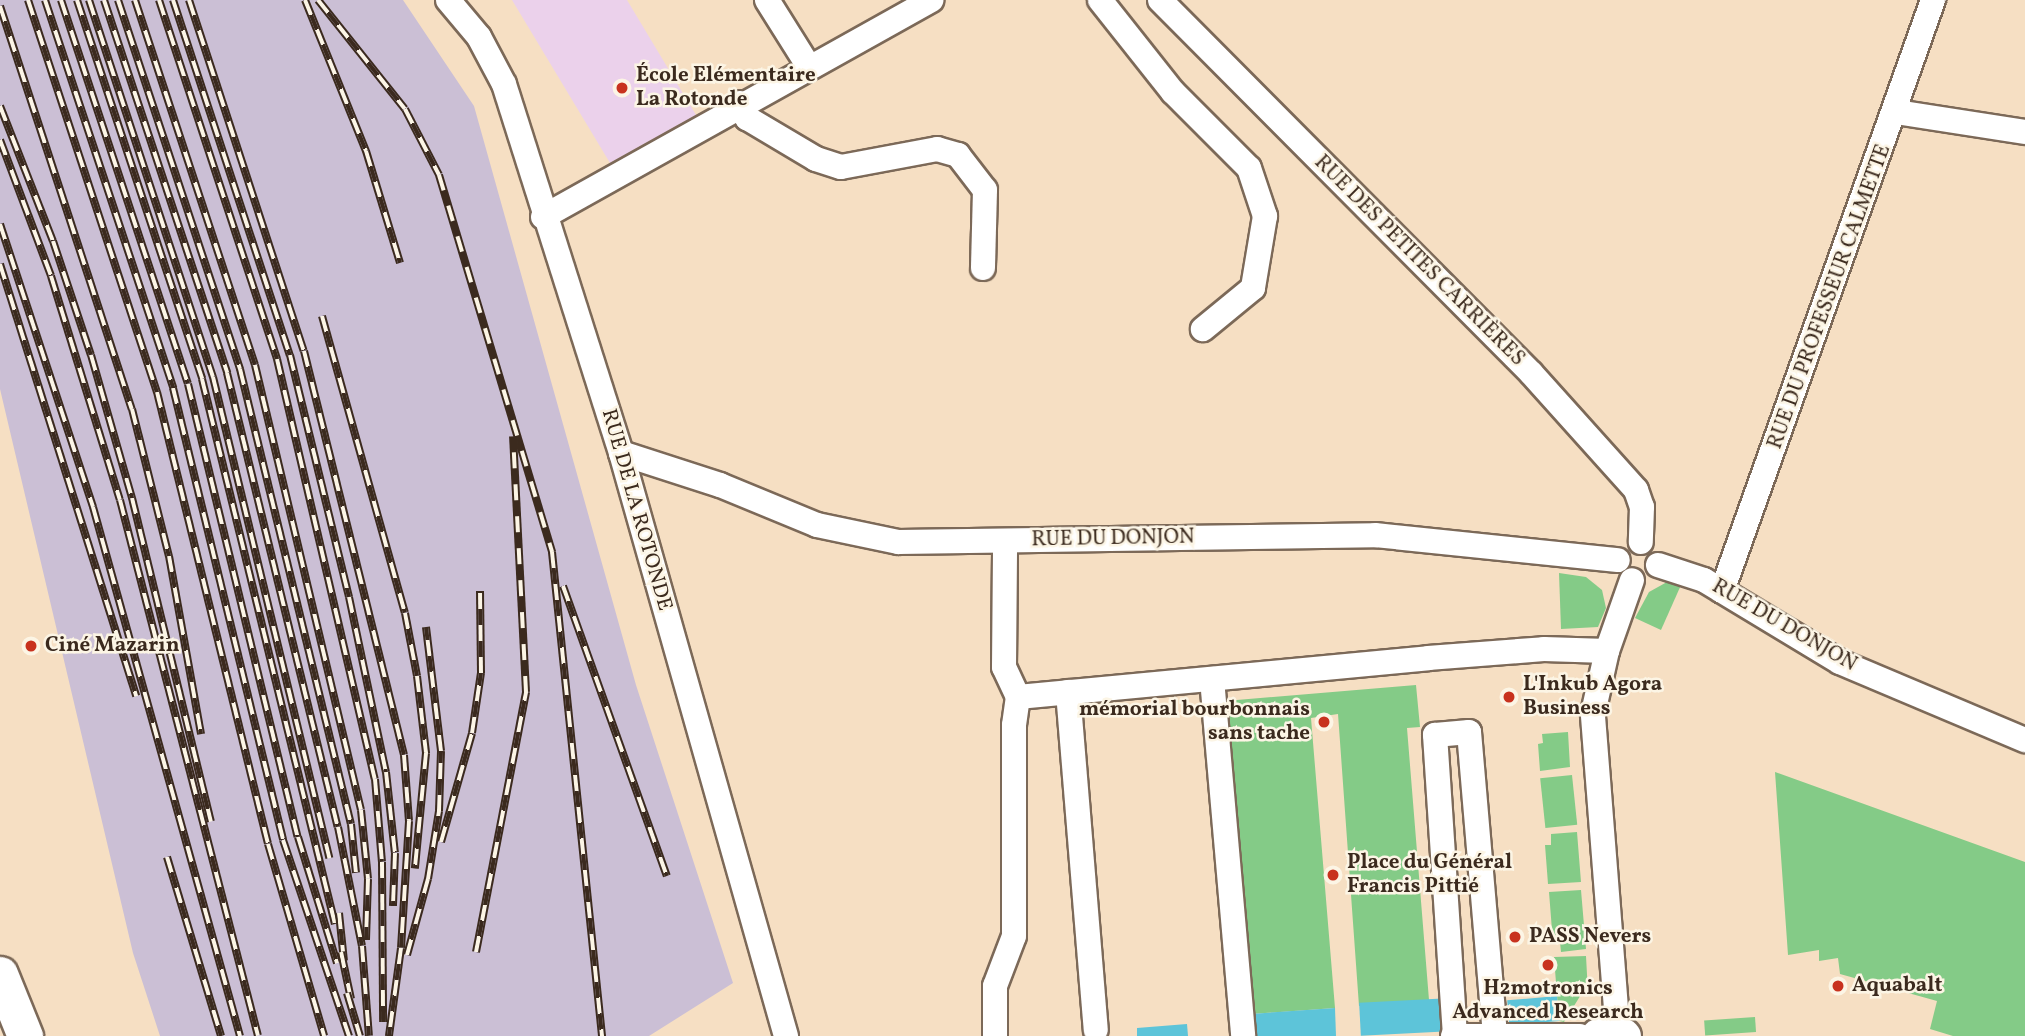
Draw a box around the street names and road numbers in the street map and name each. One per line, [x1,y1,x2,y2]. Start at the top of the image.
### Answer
street label: RUE DU PROFESSEUR CALMETTE [1763,141,1897,453]
street label: RUE DES PETITES CARRIÈRES [1308,150,1530,372]
street label: RUE DE LA ROTONDE [595,406,677,614]
street label: RUE DU DONJON [1031,525,1195,553]
street label: RUE DU DONJON [1707,574,1861,678]

